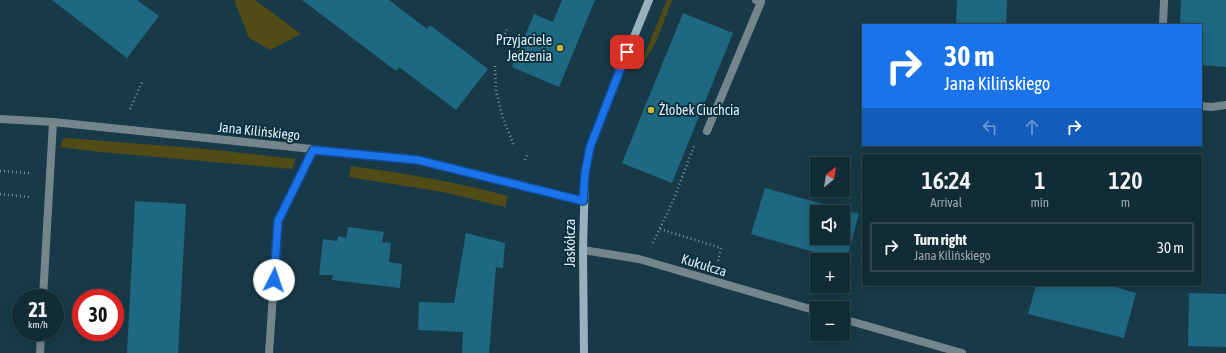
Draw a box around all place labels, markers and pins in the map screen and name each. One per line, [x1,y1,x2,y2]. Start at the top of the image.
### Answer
place label: Przyjaciele Jedzenia [496,32,552,64]
pin [610,35,644,69]
marker: Przyjaciele Jedzenia [555,43,565,53]
place label: Żłobek Ciuchcia [659,102,740,118]
marker: Żłobek Ciuchcia [646,105,656,115]

